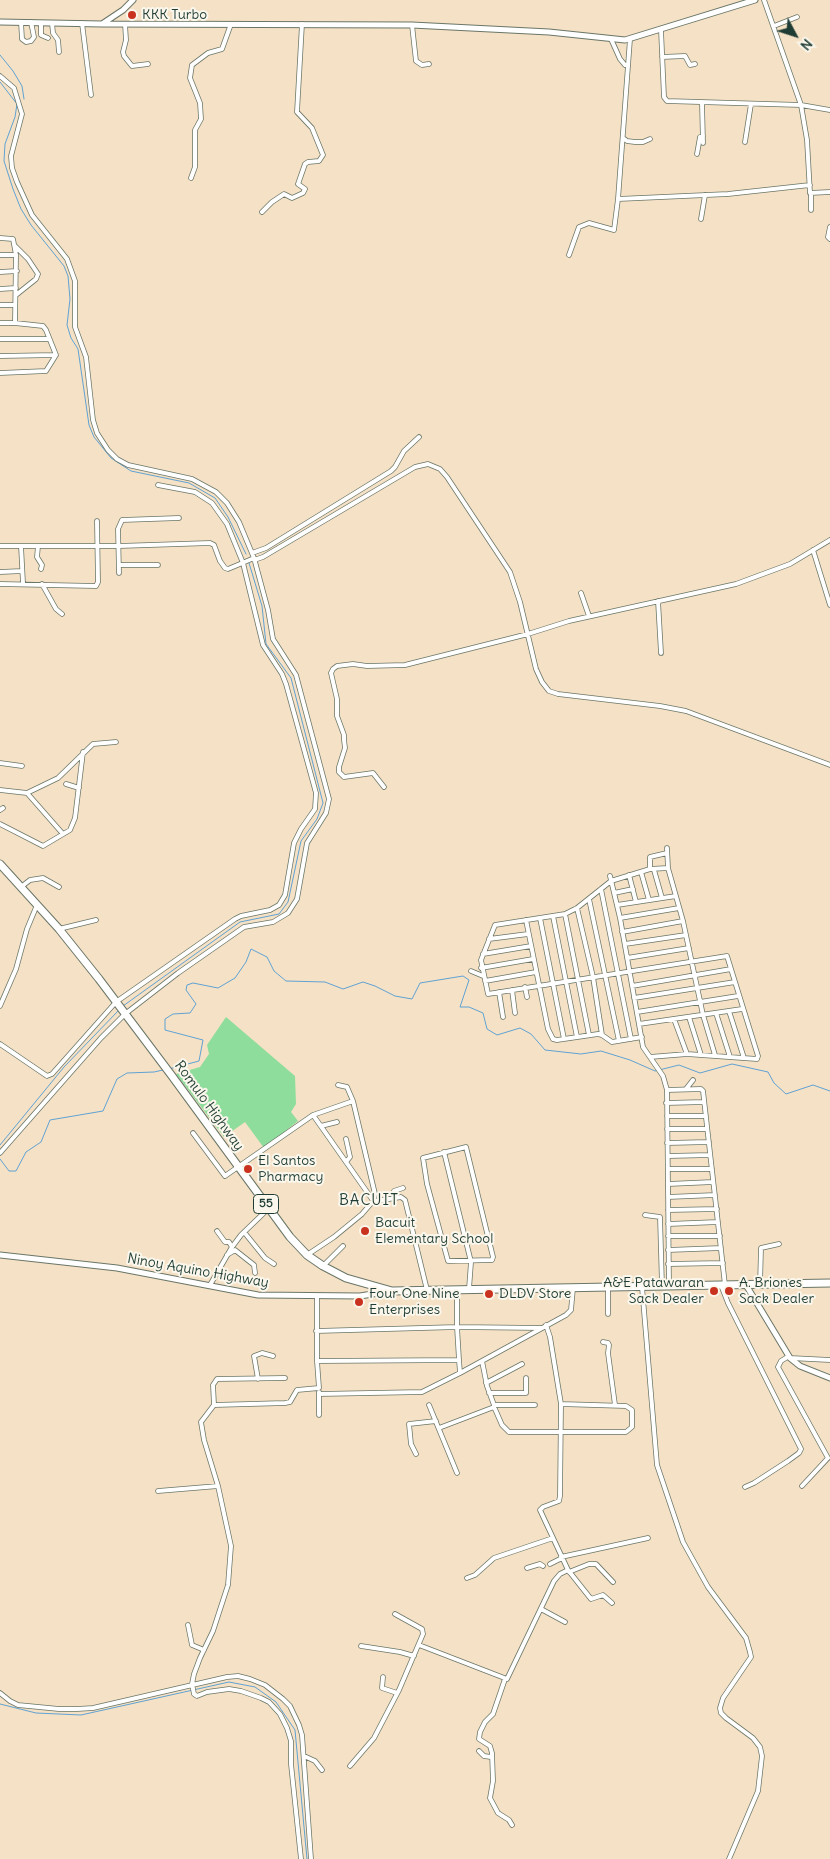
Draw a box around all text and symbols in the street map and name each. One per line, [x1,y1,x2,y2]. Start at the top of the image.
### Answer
place label: KKK Turbo [142,7,207,23]
marker: KKK Turbo [126,9,138,21]
north arrow [770,10,820,60]
text: N [796,35,816,54]
street label: Romulo Highway [171,1058,247,1154]
place label: El Santos Pharmacy [258,1153,323,1186]
marker: El Santos Pharmacy [242,1163,254,1175]
district label: BACUIT [338,1192,400,1210]
road number: 55 [254,1194,278,1214]
place label: Bacuit Elementary School [375,1215,493,1248]
marker: Bacuit Elementary School [359,1225,371,1237]
street label: Ninoy Aquino Highway [126,1250,270,1292]
place label: A&E Patawaran Sack Dealer [603,1275,704,1308]
place label: A. Briones Sack Dealer [739,1275,814,1308]
marker: A&E Patawaran Sack Dealer [708,1285,720,1297]
marker: A. Briones Sack Dealer [723,1285,735,1297]
place label: Four One Nine Enterprises [369,1286,460,1318]
place label: DLDV Store [499,1286,571,1302]
marker: DLDV Store [483,1288,495,1300]
marker: Four One Nine Enterprises [353,1296,365,1308]

